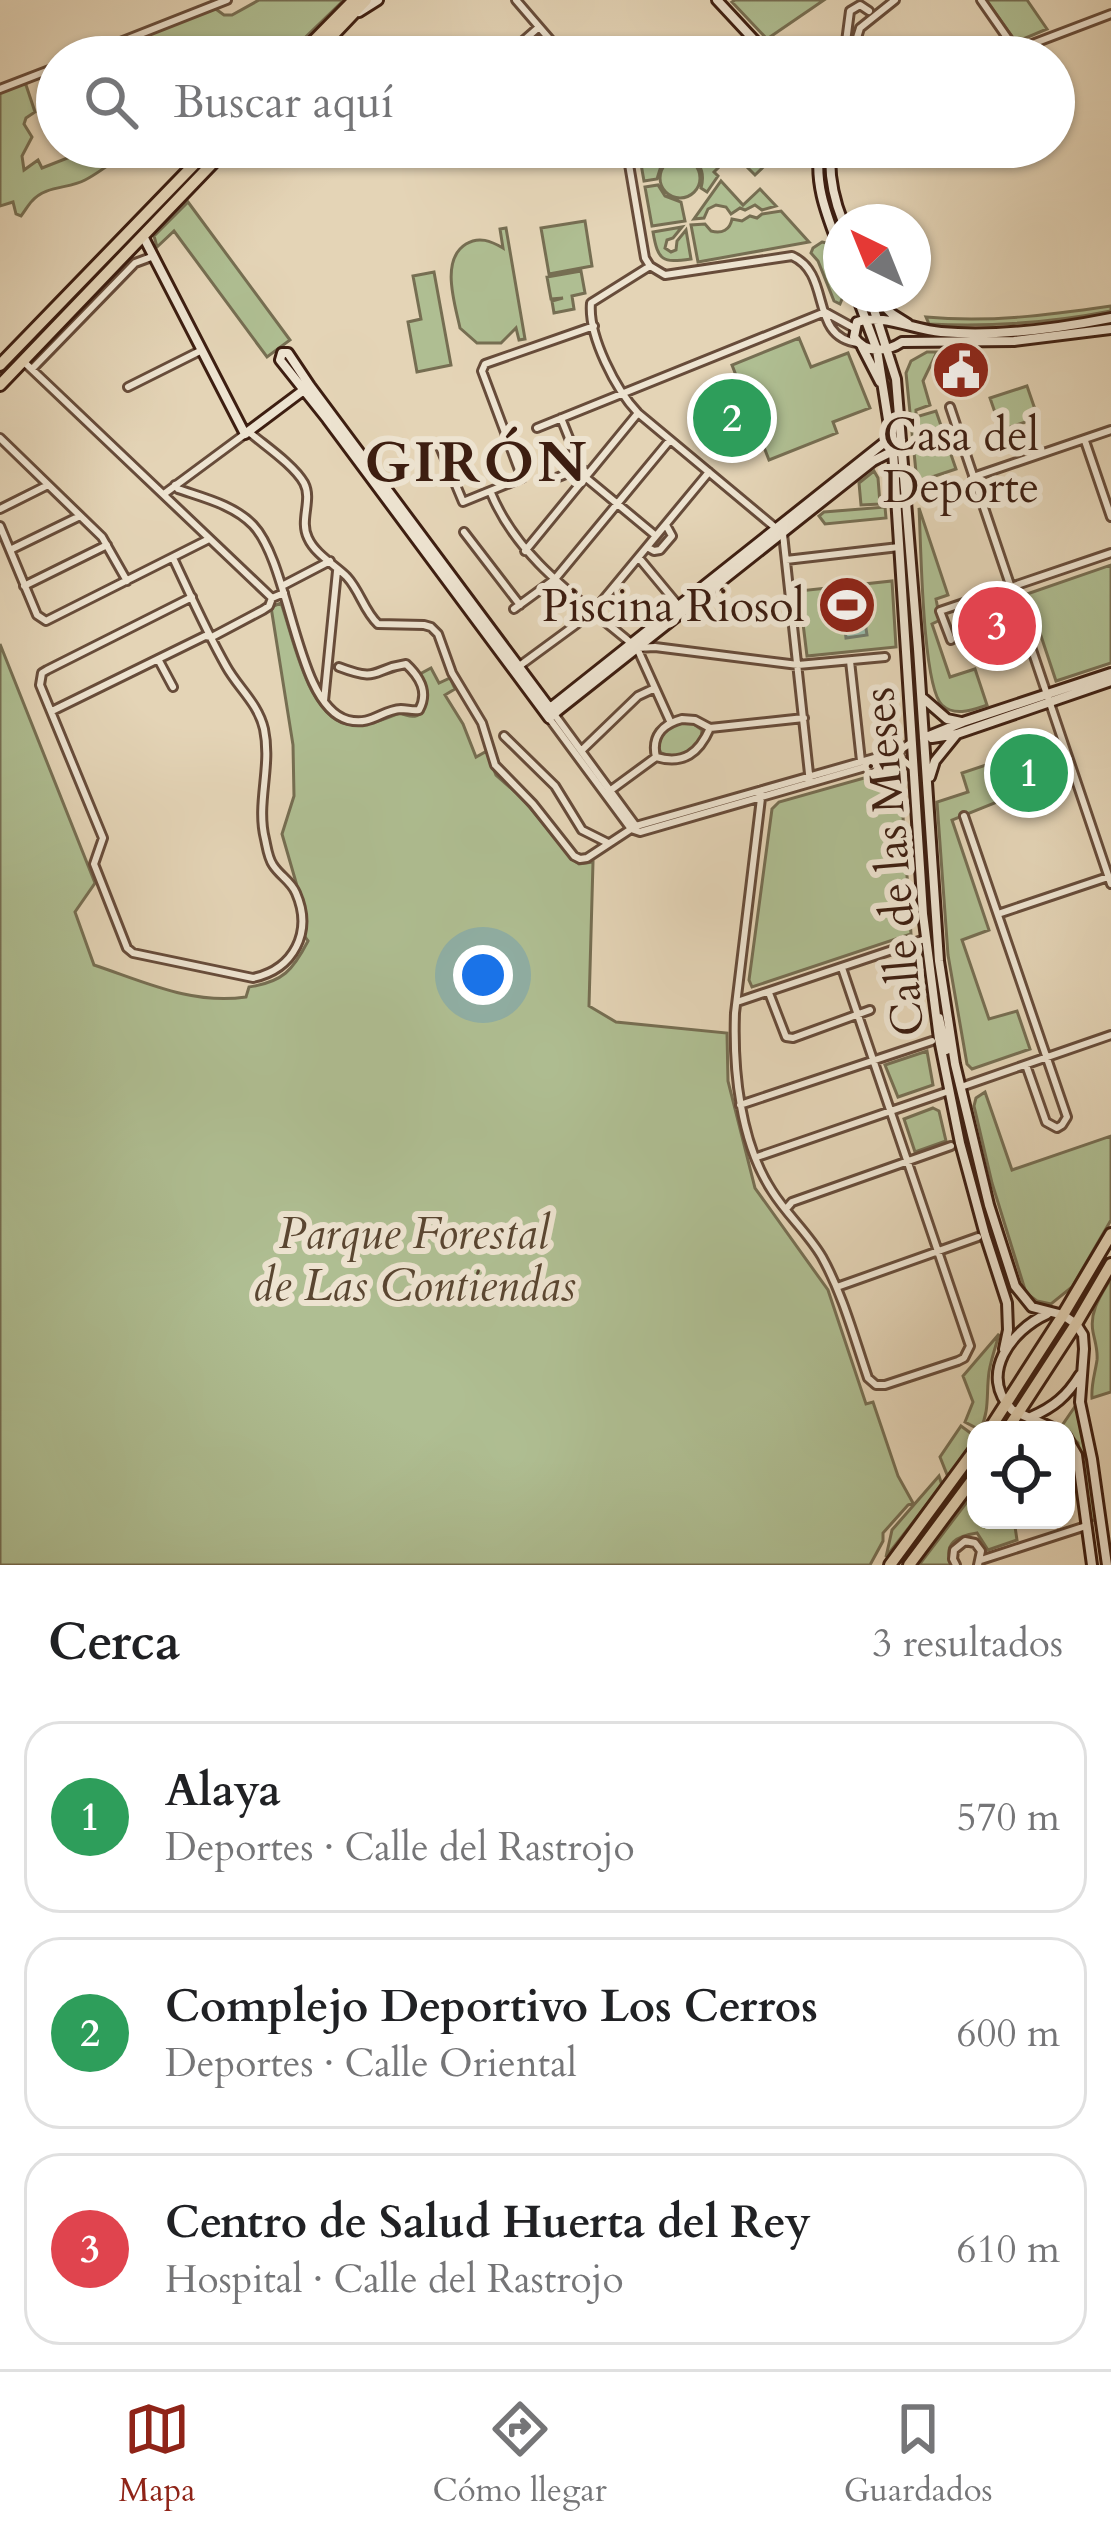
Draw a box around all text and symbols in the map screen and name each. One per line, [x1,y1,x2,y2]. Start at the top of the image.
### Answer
search box [36,36,1075,168]
icon: search [78,69,144,135]
text: Buscar aquí [174,72,394,133]
north arrow [823,204,931,312]
public building icon: Casa del Deporte [930,339,992,401]
pin: 2 [693,373,771,463]
place label: Casa del Deporte [883,405,1039,518]
district label: GIRÓN [364,425,590,502]
sports icon: Piscina Riosol [816,574,878,636]
place label: Piscina Riosol [541,576,805,637]
pin: 3 [958,581,1036,671]
street label: Calle de las Mieses [848,685,939,1039]
pin: 1 [990,728,1068,818]
your location [453,945,513,1005]
park label: Parque Forestal de Las Contiendas [252,1203,576,1316]
map controls [967,1421,1075,1529]
button: locate [967,1421,1075,1529]
text: Cerca [48,1608,180,1678]
text: 3 resultados [872,1617,1063,1670]
text: Alaya [165,1760,281,1821]
text: 1 [80,1791,100,1844]
text: 570 m [957,1791,1060,1844]
text: Deportes · Calle del Rastrojo [165,1821,635,1874]
text: Complejo Deportivo Los Cerros [165,1976,818,2037]
text: 2 [80,2007,100,2060]
text: 600 m [957,2007,1060,2060]
text: Deportes · Calle Oriental [165,2037,577,2090]
text: Centro de Salud Huerta del Rey [165,2192,811,2253]
text: 3 [80,2223,100,2276]
text: 610 m [957,2223,1060,2276]
text: Hospital · Calle del Rastrojo [165,2253,624,2306]
tab: Mapa [118,2396,196,2513]
tab: Cómo llegar [433,2396,607,2513]
tab: Guardados [844,2396,993,2513]

